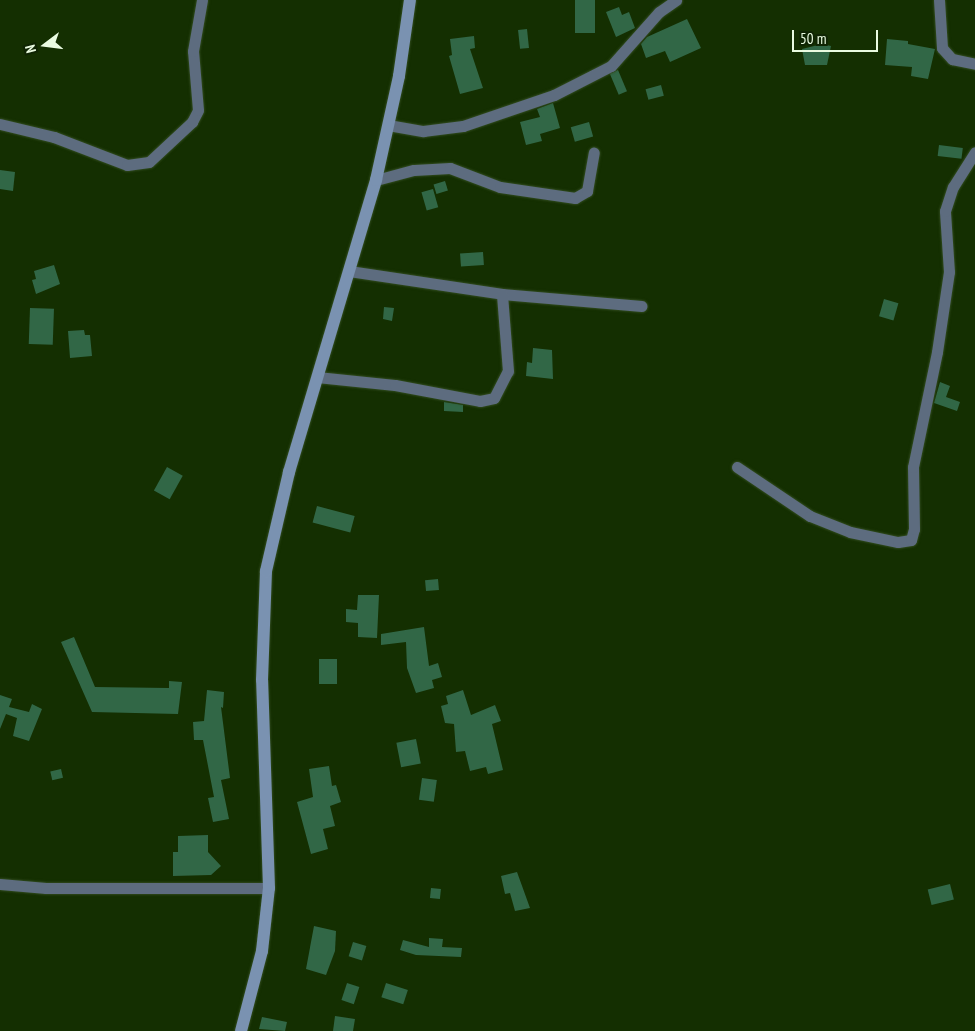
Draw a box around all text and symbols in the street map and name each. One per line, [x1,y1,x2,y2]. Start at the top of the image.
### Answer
north arrow [20,20,70,70]
scale bar [795,20,881,52]
text: 50 m [800,29,826,48]
text: N [21,43,40,55]

